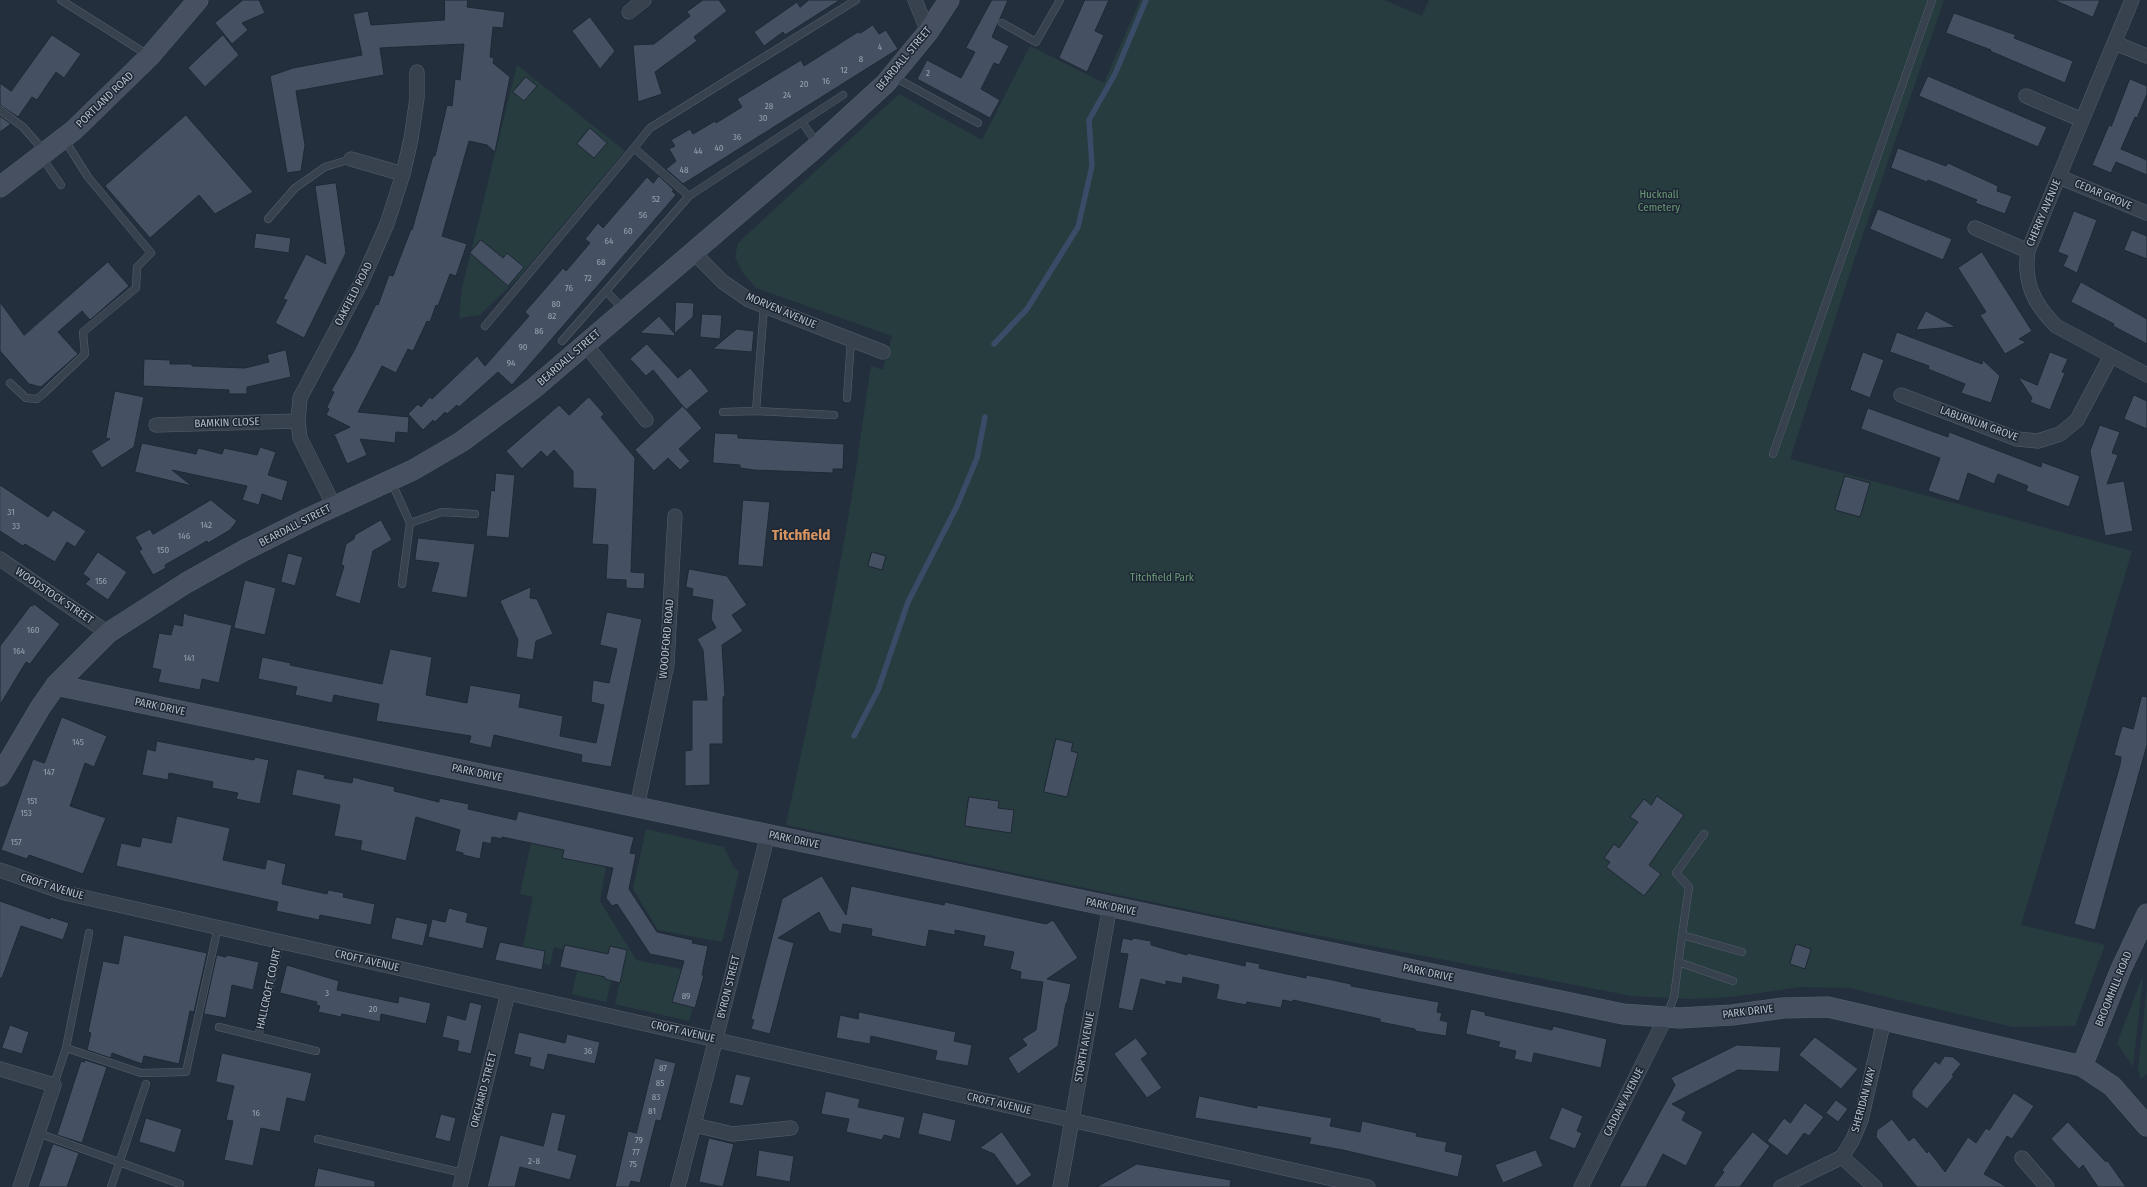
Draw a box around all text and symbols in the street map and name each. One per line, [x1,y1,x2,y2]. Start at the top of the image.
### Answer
street label: BEARDALL STREET [874,24,934,94]
house number: 4 [878,42,882,52]
house number: 8 [859,54,863,64]
house number: 12 [840,65,848,75]
house number: 2 [926,68,930,78]
street label: PORTLAND ROAD [74,69,136,131]
house number: 16 [822,76,830,86]
house number: 20 [800,79,808,89]
house number: 24 [783,90,791,100]
house number: 28 [765,101,773,111]
house number: 30 [759,113,767,123]
house number: 36 [733,132,741,142]
house number: 40 [714,143,724,153]
house number: 44 [694,146,702,156]
house number: 48 [680,165,688,175]
street label: CHERRY AVENUE [2024,177,2064,249]
street label: CEDAR GROVE [2072,177,2134,213]
park label: Hucknall Cemetery [1638,188,1680,214]
house number: 52 [652,194,660,204]
house number: 56 [639,210,647,220]
house number: 60 [623,226,633,236]
house number: 64 [605,236,613,246]
house number: 68 [597,257,605,267]
street label: OAKFIELD ROAD [332,260,376,328]
house number: 72 [584,273,592,283]
house number: 76 [565,283,573,293]
street label: MORVEN AVENUE [744,290,818,332]
house number: 80 [551,299,561,309]
house number: 82 [548,311,556,321]
house number: 86 [535,326,543,336]
street label: BEARDALL STREET [535,327,603,389]
house number: 90 [518,342,528,352]
house number: 94 [507,358,515,368]
street label: LABURNUM GROVE [1938,404,2020,444]
street label: BAMKIN CLOSE [194,415,260,431]
street label: BEARDALL STREET [257,502,333,550]
house number: 31 [7,507,15,517]
house number: 142 [200,520,212,530]
house number: 33 [12,521,20,531]
district label: Titchfield [772,527,830,545]
house number: 146 [178,531,190,541]
house number: 150 [157,545,169,555]
street label: WOODSTOCK STREET [13,565,95,627]
park label: Titchfield Park [1130,571,1194,585]
house number: 156 [95,576,107,586]
street label: WOODFORD ROAD [657,599,677,679]
house number: 160 [27,625,39,635]
house number: 164 [13,646,25,656]
house number: 141 [184,653,194,663]
street label: PARK DRIVE [134,695,186,719]
house number: 145 [72,737,84,747]
street label: PARK DRIVE [451,761,503,785]
house number: 147 [43,767,55,777]
house number: 151 [27,796,37,806]
house number: 153 [20,808,32,818]
street label: PARK DRIVE [768,828,820,852]
house number: 157 [10,837,22,847]
street label: CROFT AVENUE [19,871,85,903]
street label: PARK DRIVE [1085,895,1137,919]
street label: HALLCROFT COURT [254,947,284,1031]
street label: CROFT AVENUE [334,947,400,975]
street label: BROOMHILL ROAD [2093,949,2135,1029]
street label: BYRON STREET [715,954,743,1020]
street label: PARK DRIVE [1402,961,1454,985]
house number: 3 [325,988,329,998]
house number: 89 [682,991,690,1001]
street label: PARK DRIVE [1722,1002,1774,1022]
house number: 20 [369,1004,377,1014]
street label: STORTH AVENUE [1072,1011,1098,1083]
street label: CROFT AVENUE [650,1018,716,1046]
house number: 36 [584,1046,592,1056]
street label: ORCHARD STREET [468,1051,500,1129]
house number: 87 [659,1063,667,1073]
street label: CADDAW AVENUE [1601,1065,1647,1139]
street label: SHERIDAN WAY [1849,1066,1879,1134]
house number: 85 [656,1078,664,1088]
street label: CROFT AVENUE [966,1090,1032,1118]
house number: 83 [652,1092,660,1102]
house number: 81 [648,1106,656,1116]
house number: 16 [252,1108,260,1118]
house number: 79 [635,1135,643,1145]
house number: 77 [632,1147,640,1157]
house number: 2-8 [528,1156,540,1166]
house number: 75 [629,1159,637,1169]

